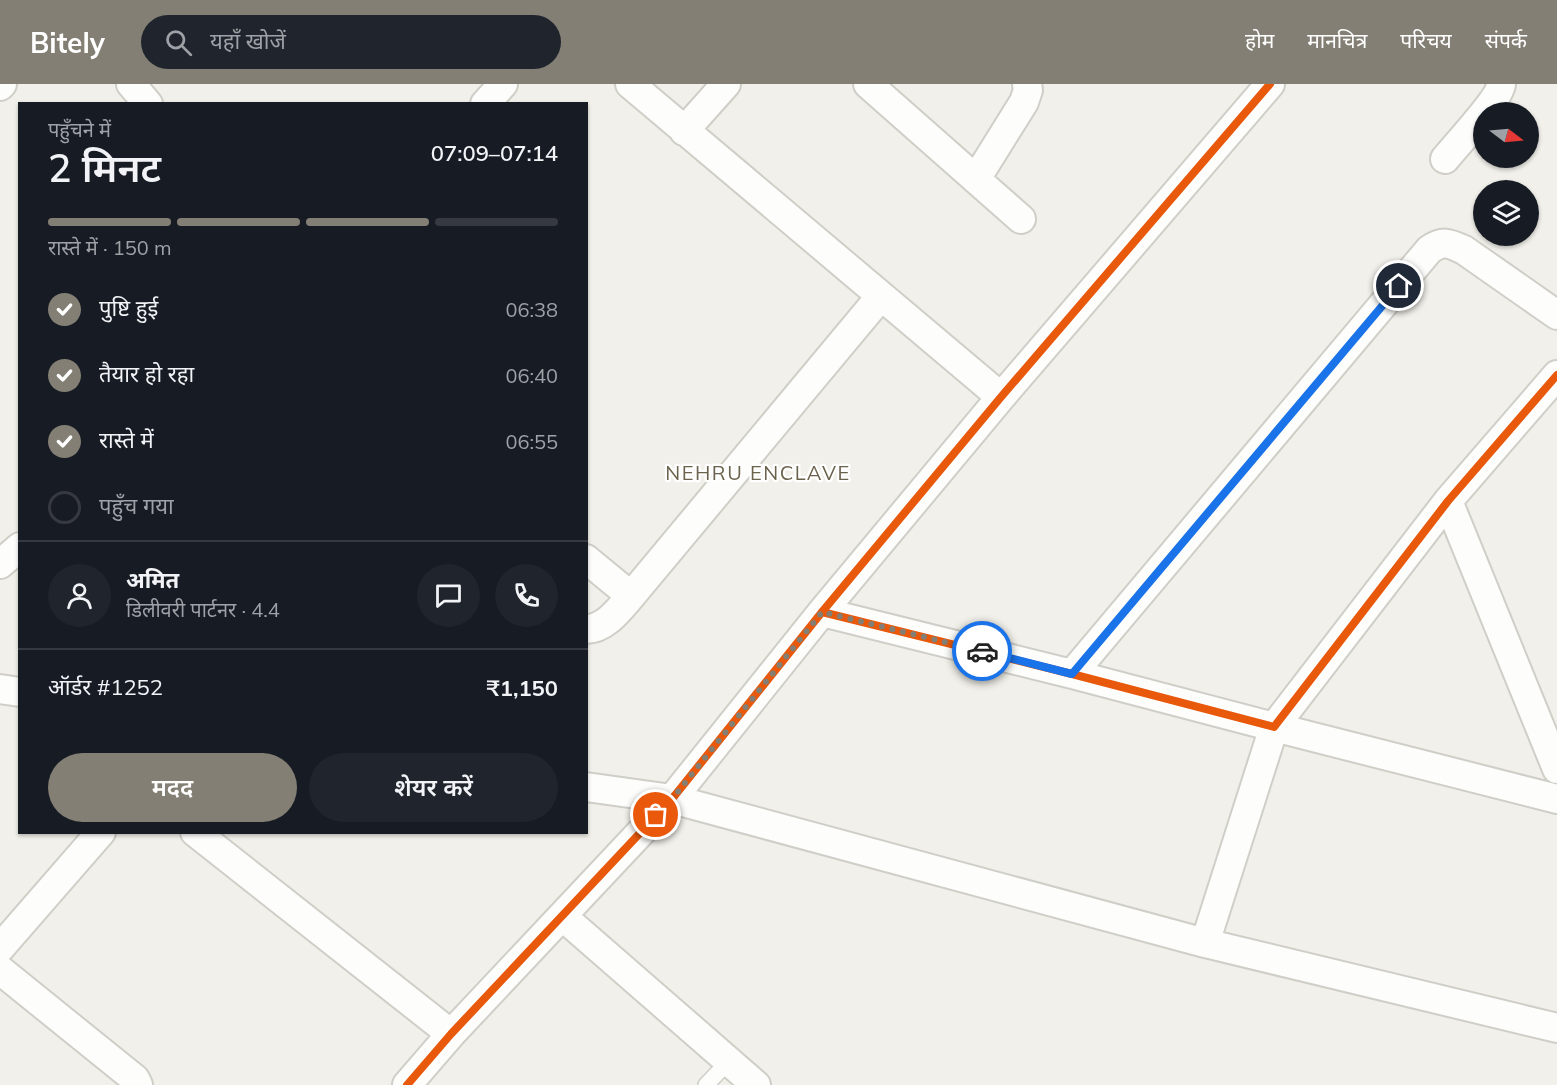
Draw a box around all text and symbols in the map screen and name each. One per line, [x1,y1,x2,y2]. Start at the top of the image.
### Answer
search box [141,15,561,69]
text: Bitely [30,25,105,60]
icon: search [162,26,195,59]
text: यहाँ खोजें [210,27,286,55]
text: होम [1245,27,1274,53]
text: मानचित्र [1307,27,1367,53]
text: परिचय [1400,27,1452,53]
text: संपर्क [1485,27,1527,53]
north arrow [1473,102,1539,168]
map controls [1473,102,1539,246]
text: पहुँचने में [48,117,111,142]
text: 07:09–07:14 [431,139,558,167]
text: 2 मिनट [48,143,161,192]
button: layers [1473,180,1539,246]
text: रास्ते में · 150 m [48,235,172,260]
pin [1373,260,1424,311]
icon: home [1382,269,1415,302]
icon: check [48,293,81,326]
text: पुष्टि हुई [99,294,158,322]
text: 06:38 [505,297,558,322]
icon: check [48,359,81,392]
text: तैयार हो रहा [99,360,194,388]
text: 06:40 [505,363,558,388]
icon: check [48,425,81,458]
text: रास्ते में [99,426,154,454]
text: 06:55 [505,429,558,454]
district label: NEHRU ENCLAVE [665,460,851,485]
text: पहुँच गया [99,492,174,520]
button: person [48,564,111,627]
button: chat [417,564,480,627]
button: phone [495,564,558,627]
text: अमित [126,566,179,594]
text: डिलीवरी पार्टनर · 4.4 [126,597,280,622]
courier [952,621,1012,681]
icon: car [966,635,999,668]
text: ऑर्डर #1252 [48,673,163,701]
text: ₹1,150 [487,674,558,702]
button: मदद [48,753,297,822]
button: शेयर करें [309,753,558,822]
pin [630,789,681,840]
icon: bag [639,798,672,831]

